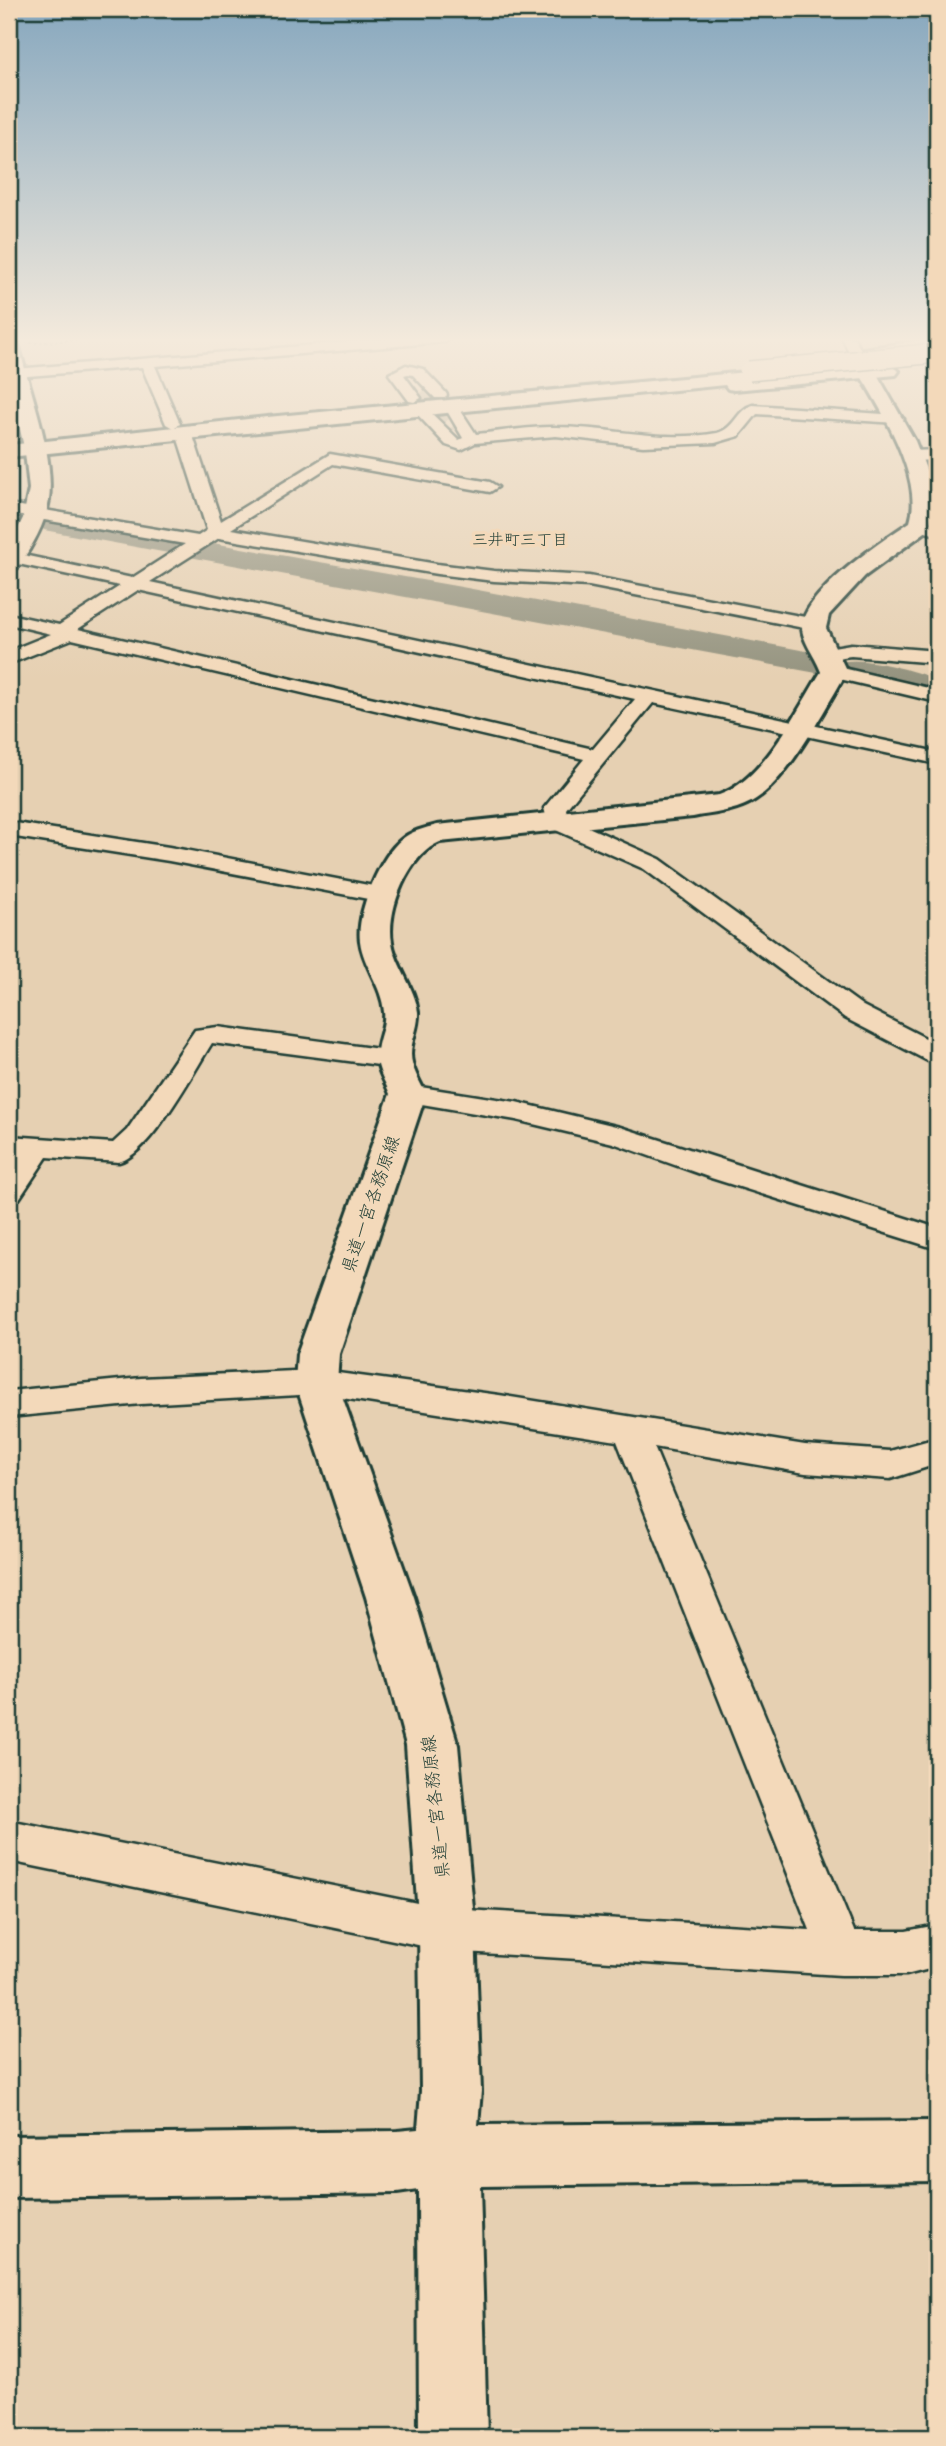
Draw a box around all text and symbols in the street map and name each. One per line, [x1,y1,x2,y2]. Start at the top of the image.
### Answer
district label: 三井町三丁目 [472,529,568,549]
street label: 県道一宮各務原線 [336,1132,404,1276]
street label: 県道一宮各務原線 [416,1734,454,1880]

